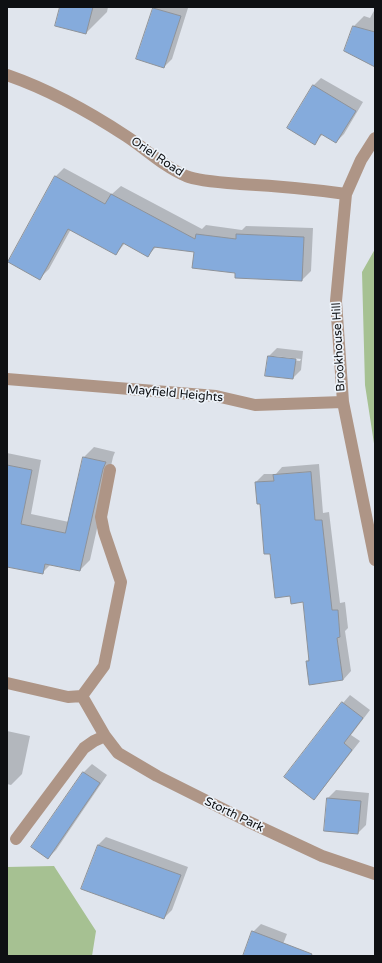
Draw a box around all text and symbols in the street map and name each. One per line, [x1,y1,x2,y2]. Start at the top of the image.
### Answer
street label: Oriel Road [128,134,186,180]
street label: Brookhouse Hill [329,302,349,392]
street label: Mayfield Heights [126,383,224,405]
street label: Storth Park [202,794,266,836]

